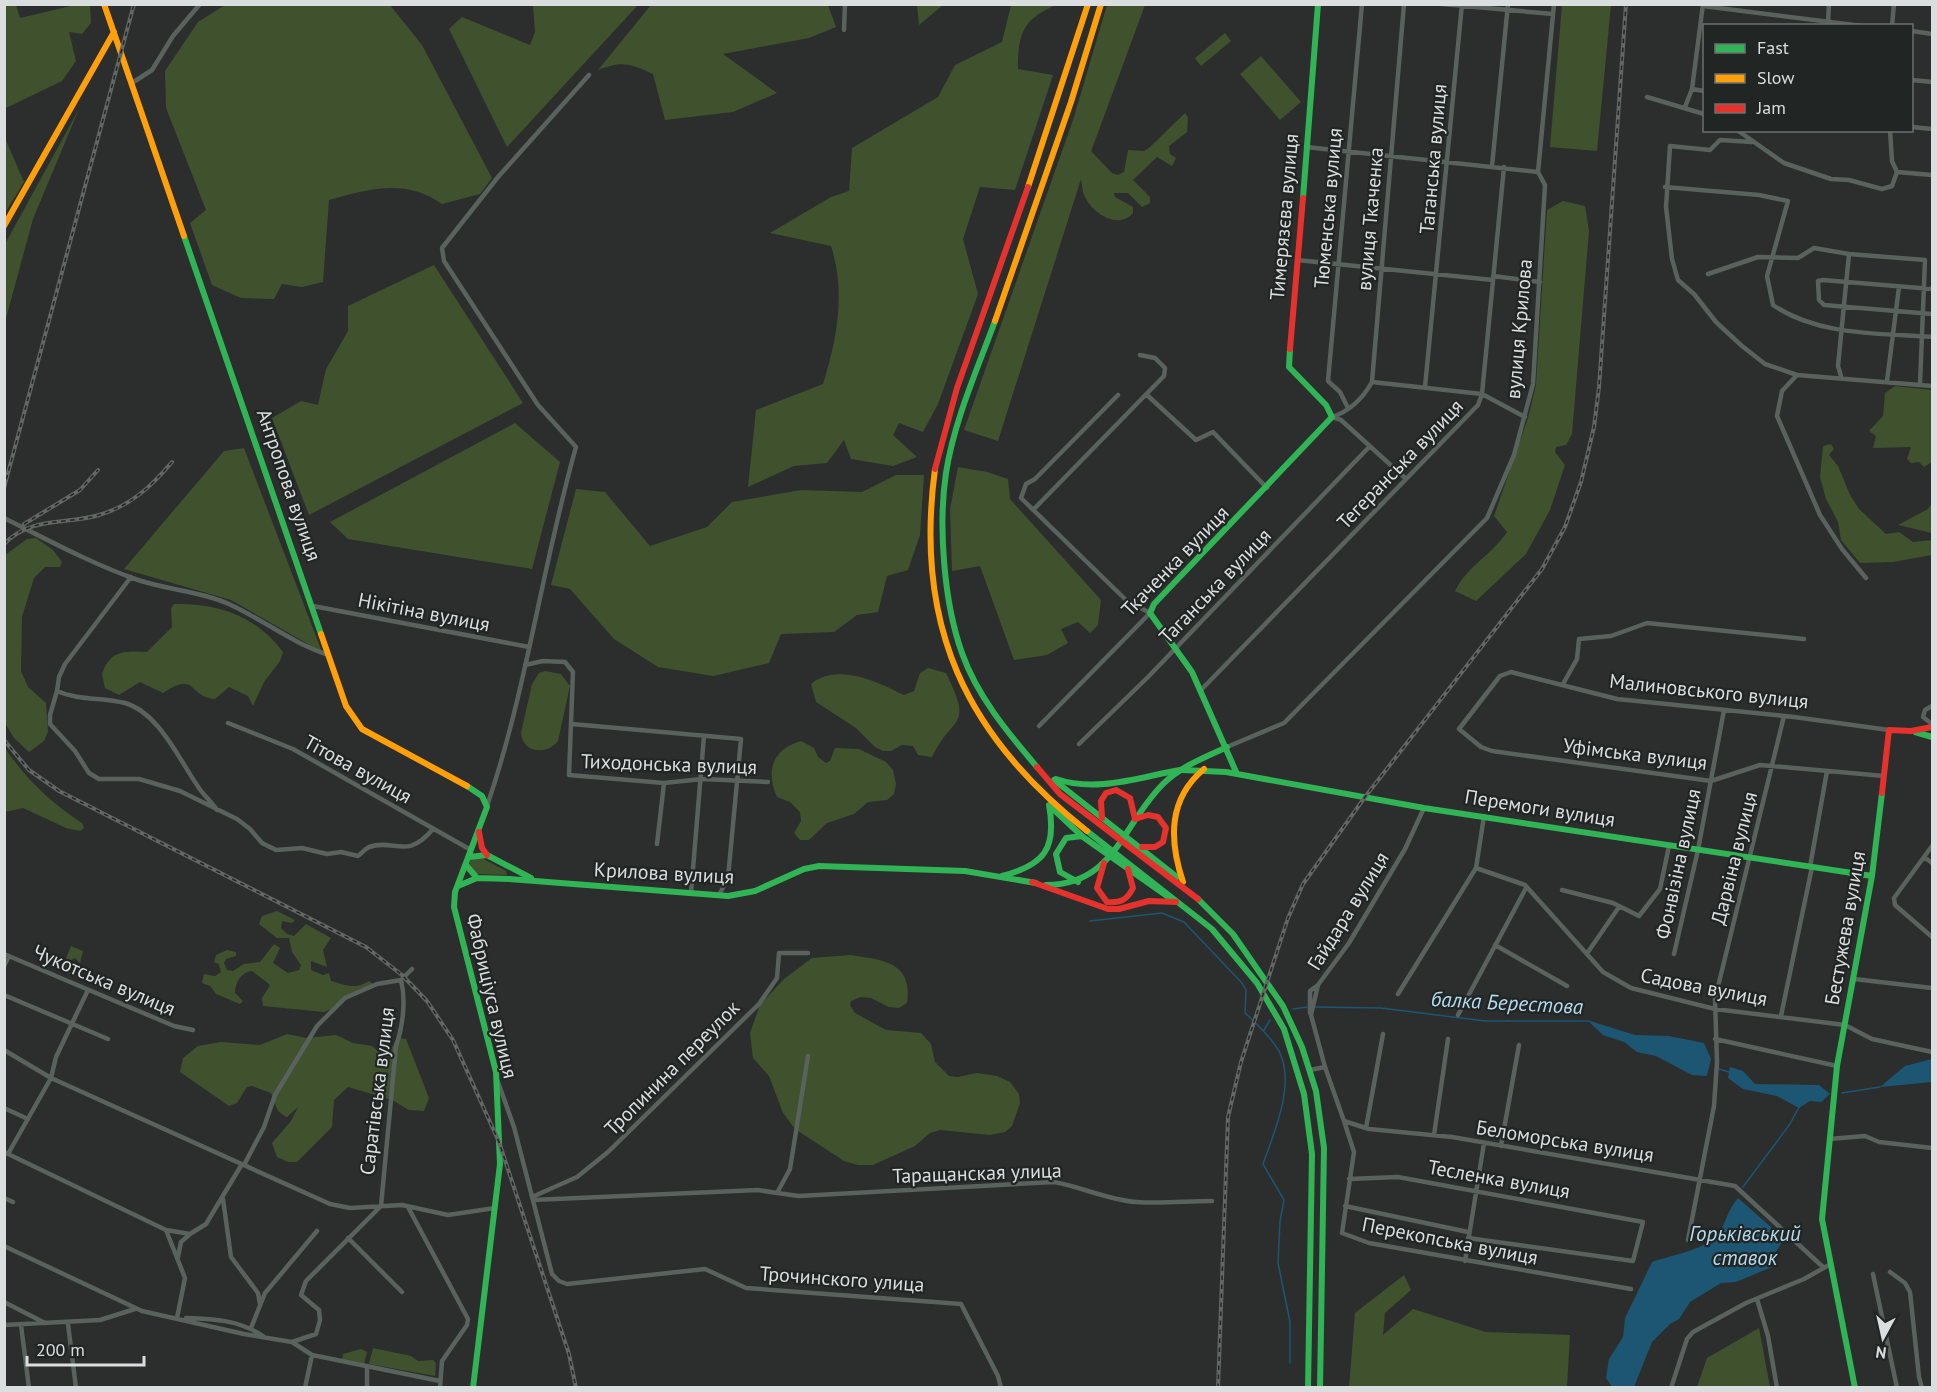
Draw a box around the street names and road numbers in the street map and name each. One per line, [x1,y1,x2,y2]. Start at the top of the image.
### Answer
street label: Таганська вулиця [1413,83,1453,235]
street label: Тюменська вулиця [1308,127,1348,289]
street label: Тимерязєва вулиця [1264,133,1304,301]
street label: вулиця Ткаченка [1351,146,1389,292]
street label: вулиця Крилова [1500,258,1538,400]
street label: Тегеранська вулиця [1331,393,1469,535]
street label: Антропова вулиця [251,406,327,564]
street label: Ткаченка вулиця [1115,500,1235,622]
street label: Таганська вулиця [1153,523,1277,649]
street label: Нікітіна вулиця [356,586,492,638]
street label: Малиновського вулиця [1608,668,1810,714]
street label: Тітова вулиця [299,729,417,809]
street label: Уфімська вулиця [1561,732,1709,776]
street label: Тиходонська вулиця [580,748,758,780]
street label: Перемоги вулиця [1463,783,1617,833]
street label: Фонвізіна вулиця [1649,786,1707,942]
street label: Дарвіна вулиця [1705,789,1763,927]
street label: Гайдара вулиця [1301,847,1395,975]
street label: Бестужева вулиця [1819,849,1871,1007]
street label: Крилова вулиця [593,856,735,890]
street label: Фабриціуса вулиця [460,911,524,1081]
street label: Чукотська вулиця [29,938,179,1022]
street label: Садова вулиця [1638,962,1770,1012]
street label: Тропинина переулок [599,995,745,1141]
street label: Саратівська вулиця [354,1006,400,1176]
street label: Беломорська вулиця [1474,1114,1656,1168]
street label: Тесленка вулиця [1426,1154,1572,1204]
street label: Таращанская улица [892,1157,1062,1189]
street label: Перекопська вулиця [1360,1211,1540,1271]
street label: Трочинского улица [759,1260,925,1298]

